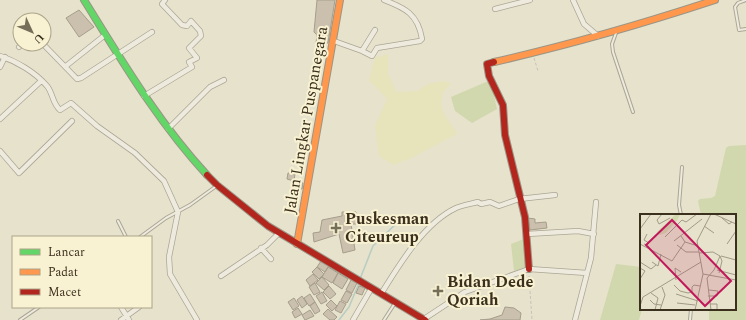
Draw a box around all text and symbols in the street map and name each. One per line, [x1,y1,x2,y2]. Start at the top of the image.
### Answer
north arrow [12,12,52,52]
street label: Jalan Lingkar Puspanegara [278,24,334,216]
text: U [30,29,48,48]
place label: Puskesman Citeureup [345,207,429,249]
inset map [640,214,736,310]
marker: Puskesman Citeureup [330,222,342,234]
legend [12,236,152,308]
text: Lancar [48,243,85,262]
text: Padat [48,263,78,282]
place label: Bidan Dede Qoriah [447,270,533,312]
text: Macet [48,283,81,302]
marker: Bidan Dede Qoriah [432,285,444,297]

